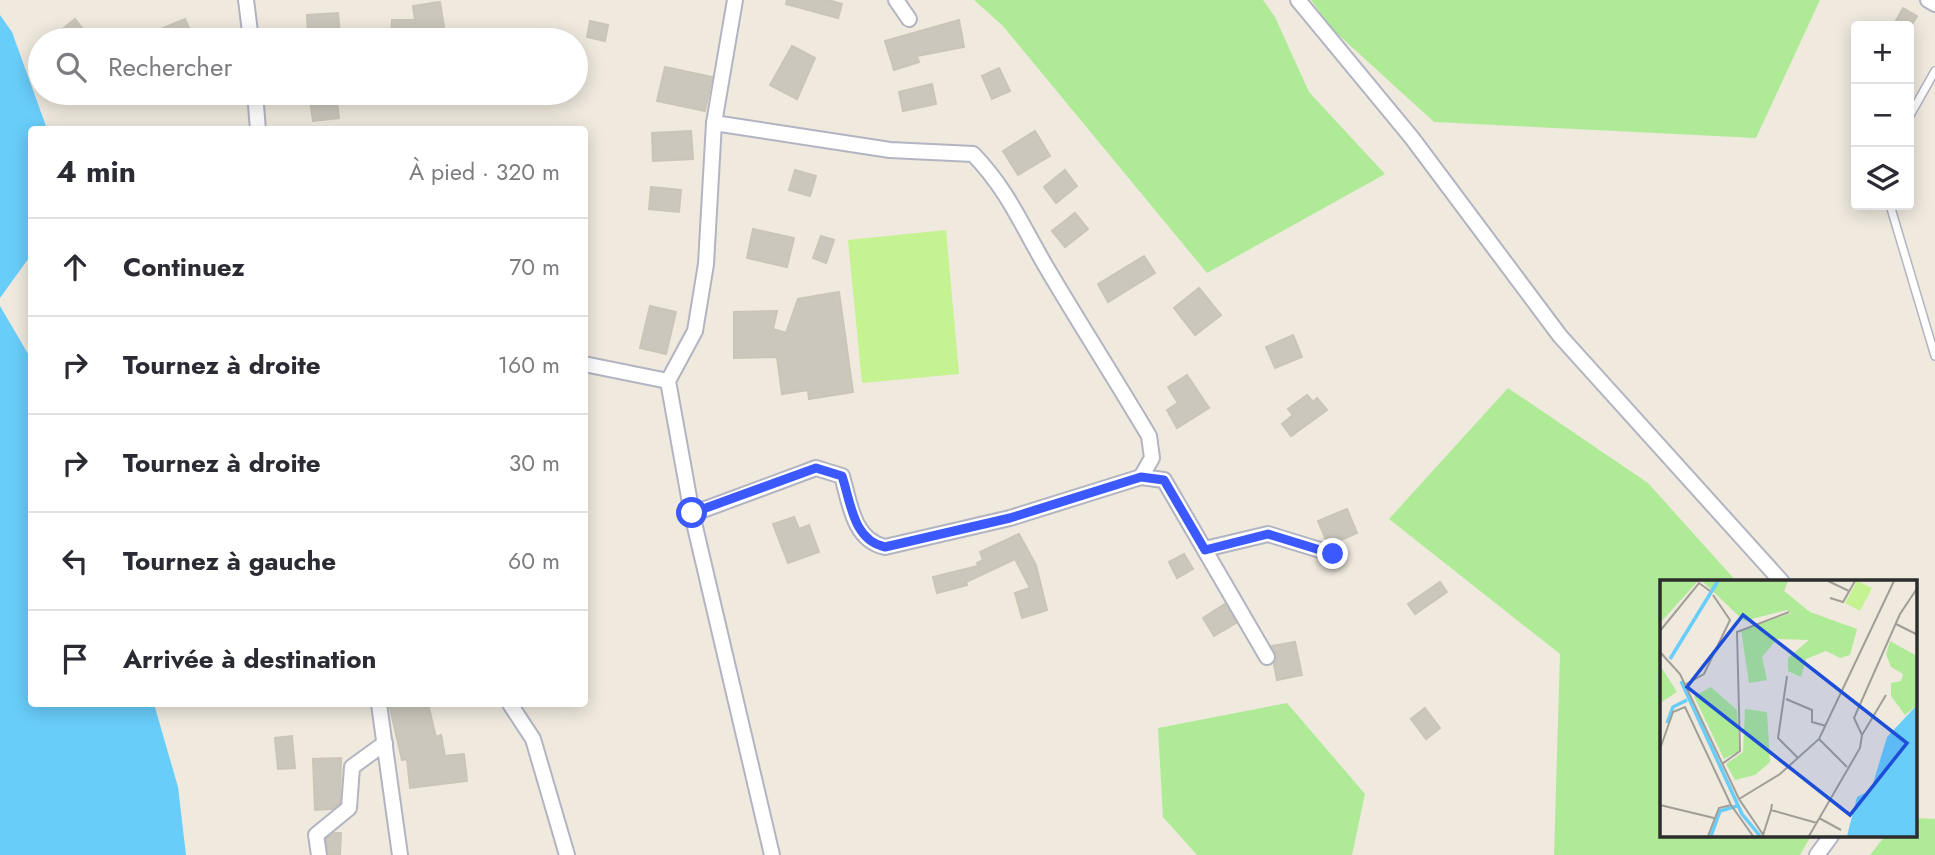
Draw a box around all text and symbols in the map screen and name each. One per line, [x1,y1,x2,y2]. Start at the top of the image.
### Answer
map controls [1851,21,1914,210]
button: + [1851,21,1914,84]
search box [28,28,588,105]
icon: search [52,48,90,86]
text: Rechercher [108,48,232,86]
button: − [1851,84,1914,147]
button: layers [1851,147,1914,210]
text: 4 min [56,150,136,193]
text: À pied · 320 m [409,155,560,189]
icon: ahead [56,248,94,286]
text: Continuez [123,248,245,286]
text: 70 m [509,250,560,284]
icon: right [56,346,94,384]
text: Tournez à droite [123,346,321,384]
text: 160 m [498,348,560,382]
icon: right [56,444,94,482]
text: Tournez à droite [123,444,321,482]
text: 30 m [509,446,560,480]
route start [676,497,707,528]
route end [1317,538,1348,569]
icon: left [56,542,94,580]
text: Tournez à gauche [123,542,336,580]
text: 60 m [508,544,560,578]
inset map [1660,580,1918,838]
icon: arrive [56,640,94,678]
text: Arrivée à destination [123,640,376,678]

